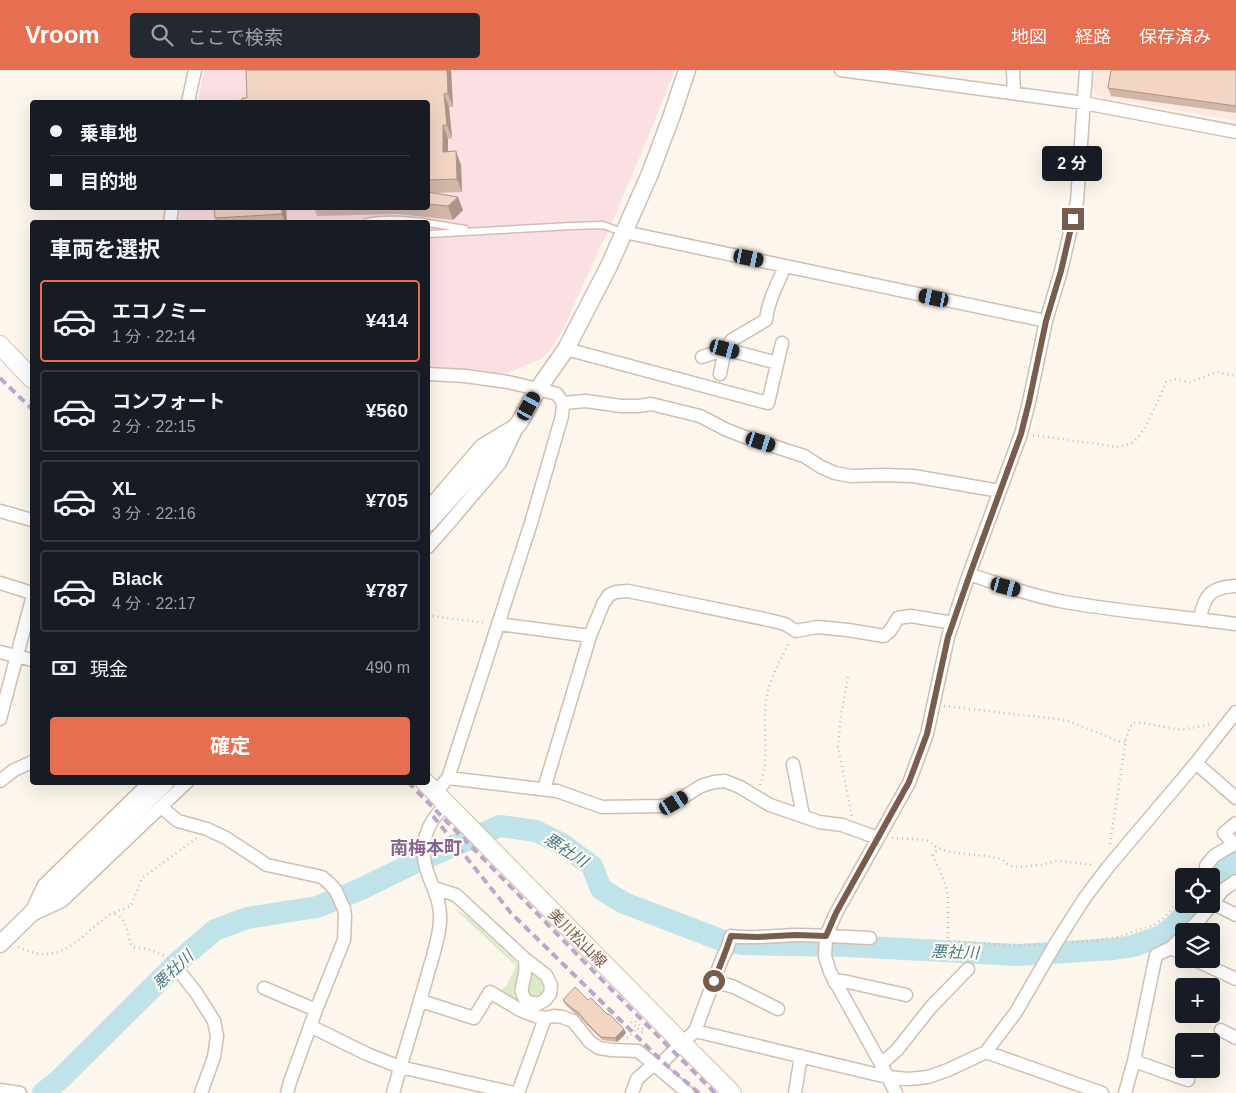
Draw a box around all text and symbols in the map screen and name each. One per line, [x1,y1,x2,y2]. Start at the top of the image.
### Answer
search box [130,13,480,58]
text: Vroom [25,21,100,48]
icon: search [148,21,176,49]
text: ここで検索 [188,27,283,48]
text: 地図 [1011,27,1047,47]
text: 経路 [1075,27,1111,47]
text: 保存済み [1139,27,1211,47]
text: 乗車地 [80,123,137,144]
callout: 2 分 [1043,146,1103,182]
text: 2 分 [1057,155,1087,172]
text: 目的地 [80,171,137,192]
route end [1062,208,1084,230]
text: 車両を選択 [50,237,160,262]
car [732,248,765,268]
car [917,288,950,308]
icon: car [52,299,97,344]
text: エコノミー [112,301,207,322]
text: ¥414 [366,310,408,331]
text: 1 分 · 22:14 [112,328,196,345]
car [708,338,741,360]
icon: car [52,389,97,434]
car [515,389,542,423]
text: コンフォート [112,391,225,412]
text: ¥560 [366,400,408,421]
text: 2 分 · 22:15 [112,418,196,435]
car [744,430,777,454]
text: XL [112,478,136,499]
icon: car [52,479,97,524]
text: ¥705 [366,490,408,511]
text: 3 分 · 22:16 [112,505,196,522]
text: Black [112,568,163,589]
icon: car [52,569,97,614]
car [989,576,1022,598]
text: ¥787 [366,580,408,601]
text: 4 分 · 22:17 [112,595,196,612]
icon: cash [50,654,78,682]
text: 現金 [90,659,128,680]
text: 490 m [366,659,410,676]
button: 確定 [50,717,410,775]
car [657,789,690,817]
water label: 悪社川 [541,830,592,871]
district label: 南梅本町 [390,838,462,858]
map controls [1175,868,1220,1078]
button: locate [1175,868,1220,913]
street label: 美川松山線 [545,905,611,971]
button: layers [1175,923,1220,968]
water label: 悪社川 [931,943,981,961]
water label: 悪社川 [150,946,198,993]
route start [703,970,725,992]
button: + [1175,978,1220,1023]
button: − [1175,1033,1220,1078]

